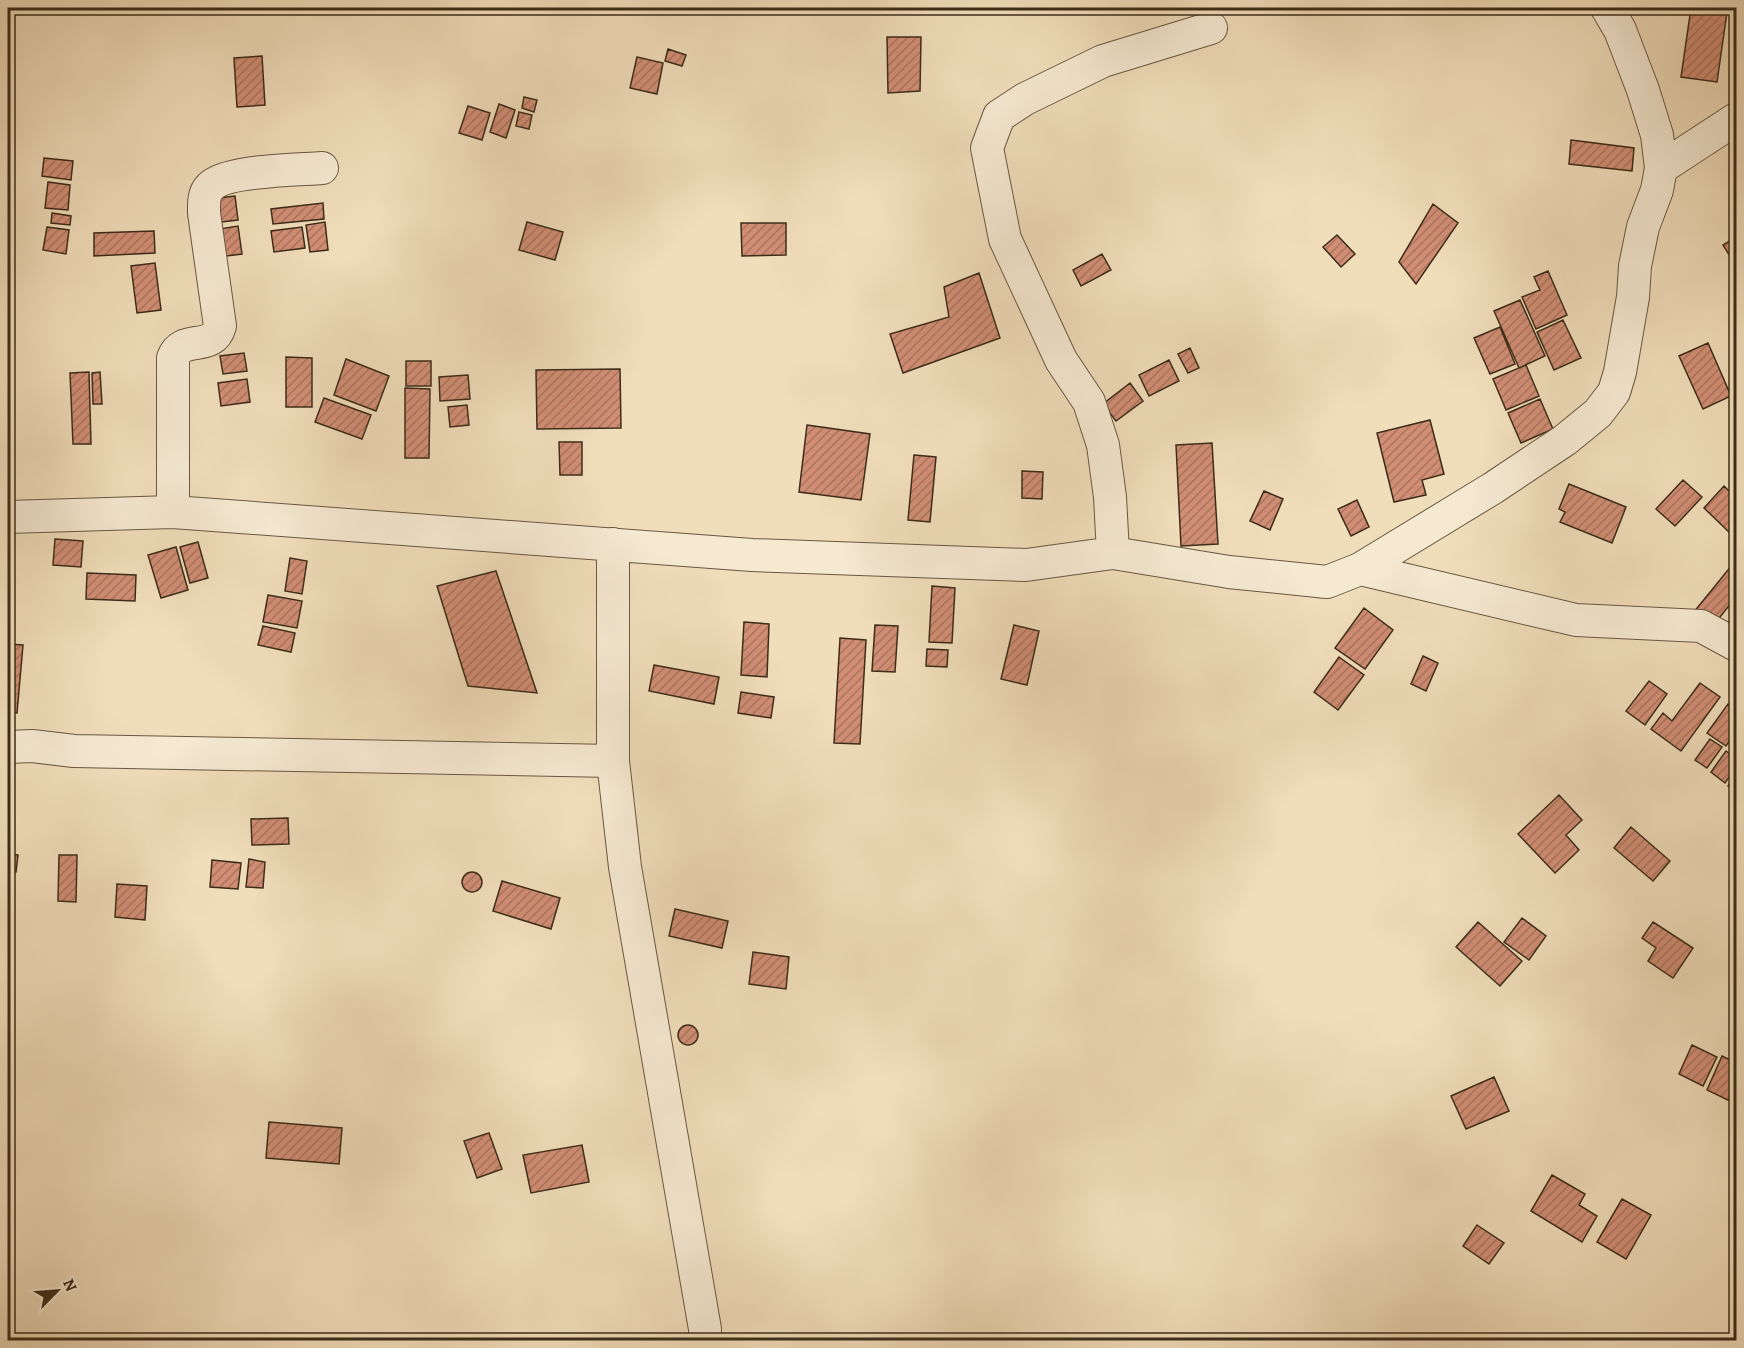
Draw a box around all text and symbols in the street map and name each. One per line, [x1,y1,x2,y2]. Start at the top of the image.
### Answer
north arrow [27,1261,87,1321]
text: N [57,1275,82,1295]

